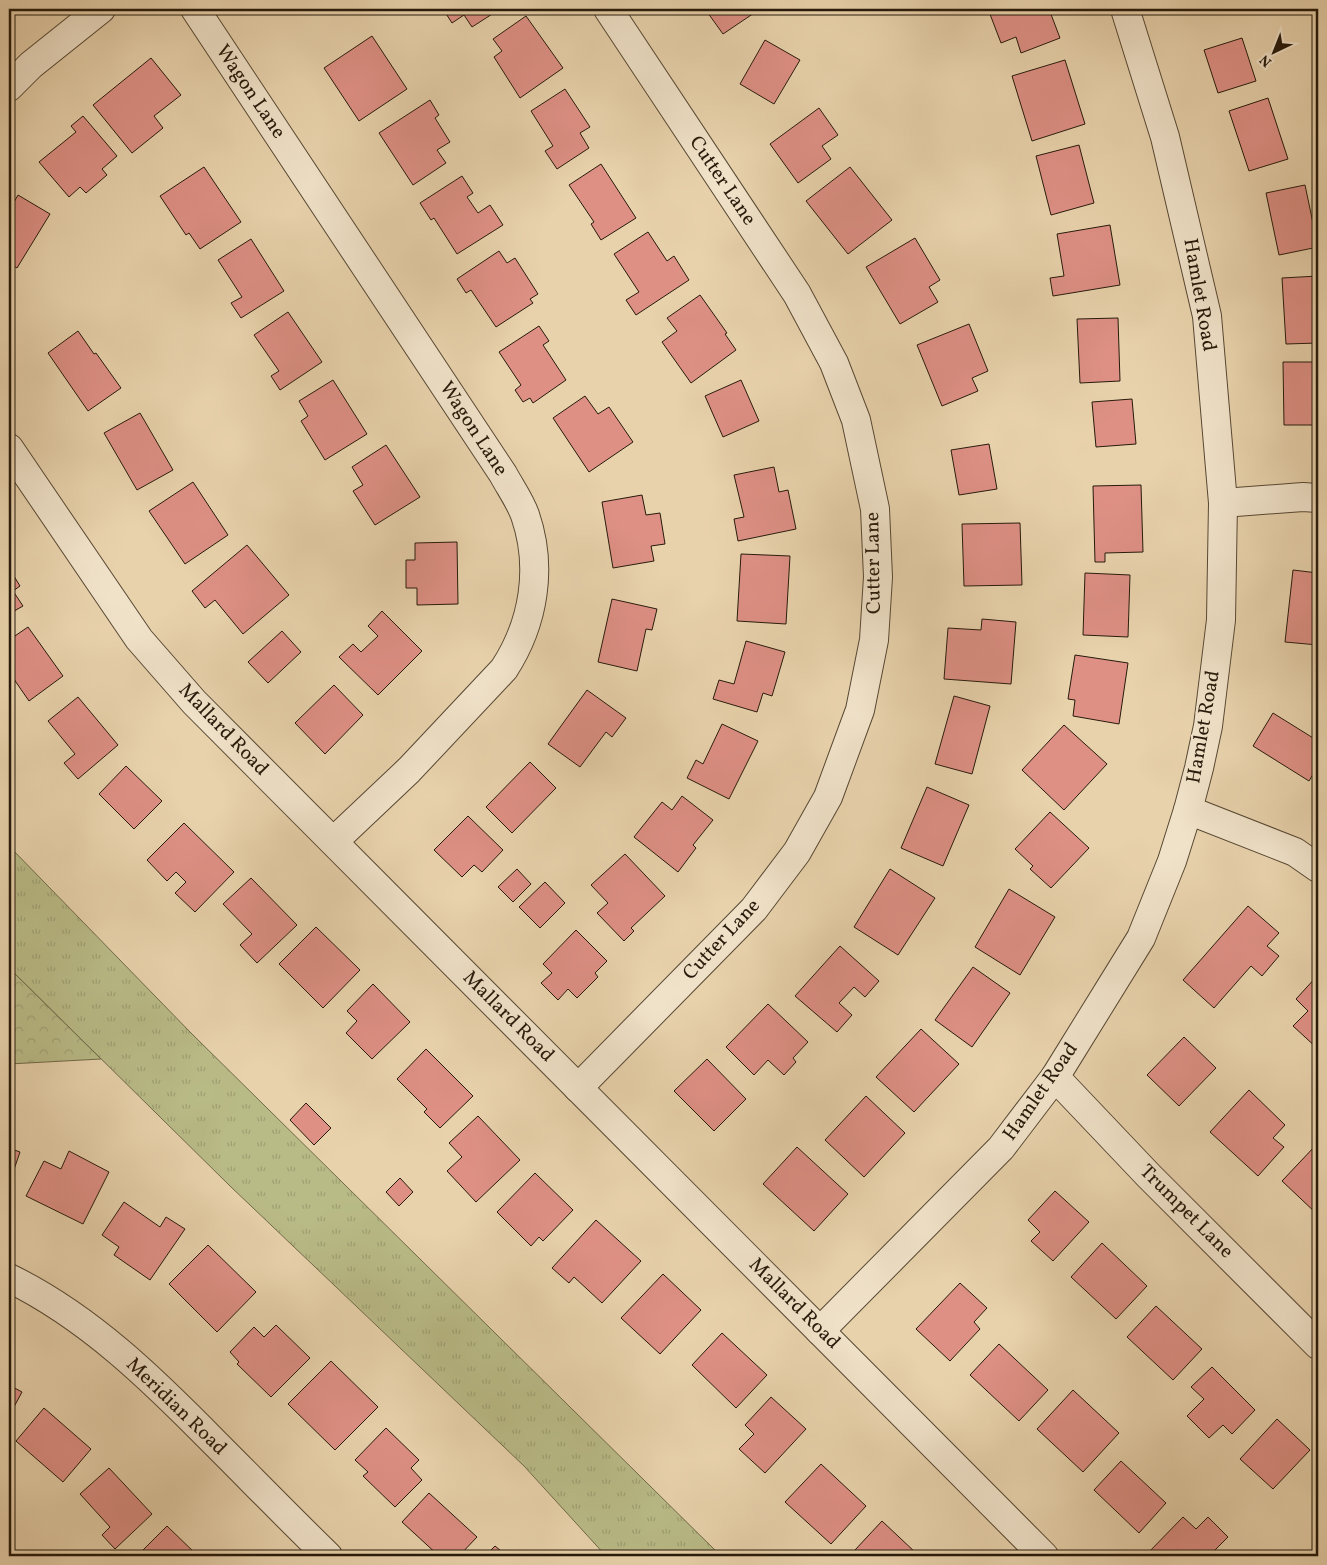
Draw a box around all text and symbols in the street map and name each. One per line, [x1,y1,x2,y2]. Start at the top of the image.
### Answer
north arrow [1250,28,1300,78]
street label: Wagon Lane [208,39,292,145]
text: N [1256,50,1276,71]
street label: Cutter Lane [682,131,762,231]
street label: Hamlet Road [1175,236,1223,354]
street label: Wagon Lane [432,376,514,482]
street label: Cutter Lane [859,512,889,614]
street label: Hamlet Road [1180,668,1228,786]
street label: Mallard Road [171,677,275,783]
street label: Cutter Lane [677,893,767,987]
street label: Mallard Road [456,965,560,1069]
street label: Hamlet Road [997,1037,1085,1147]
street label: Trumpet Lane [1133,1159,1239,1265]
street label: Mallard Road [742,1252,846,1356]
street label: Meridian Road [119,1352,233,1462]

